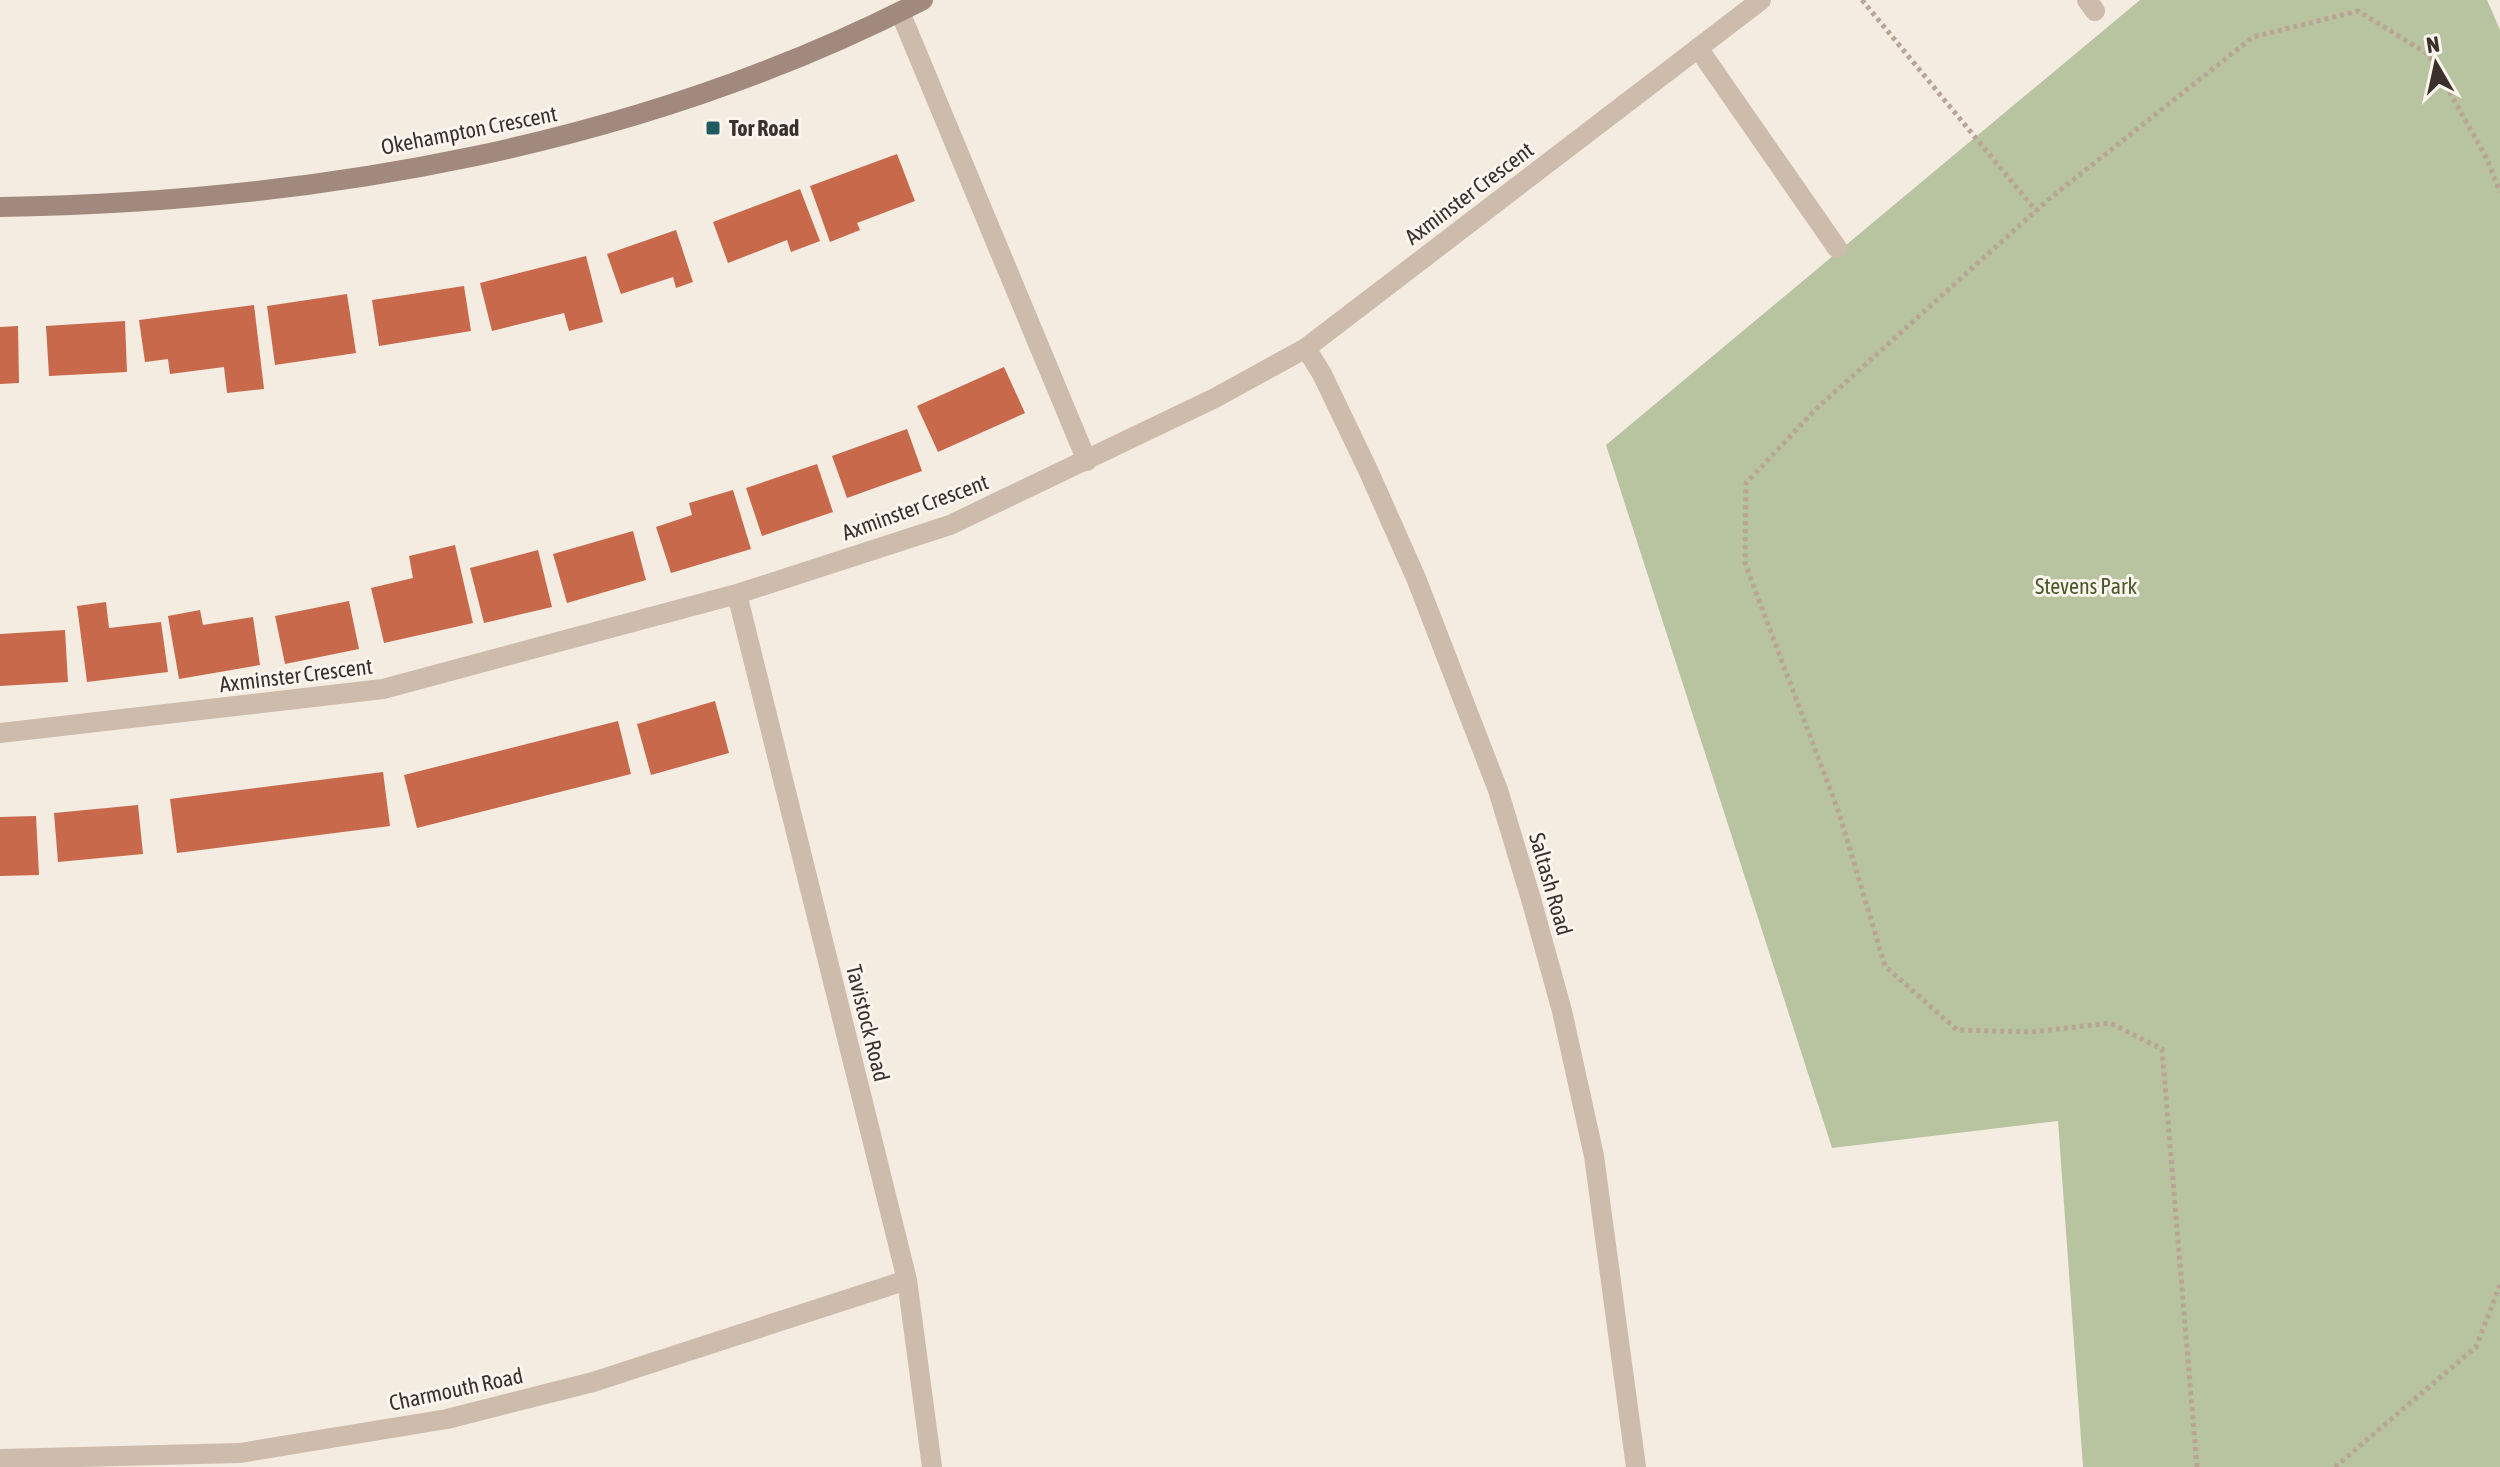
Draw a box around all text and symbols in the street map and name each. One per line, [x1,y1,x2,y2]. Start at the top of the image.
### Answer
north arrow [2396,24,2476,104]
text: N [2424,30,2441,58]
street label: Okehampton Crescent [379,100,559,160]
place label: Tor Road [729,115,799,141]
marker: Tor Road [704,119,722,137]
street label: Axminster Crescent [1400,136,1538,250]
street label: Axminster Crescent [838,468,992,546]
park label: Stevens Park [2035,573,2137,599]
street label: Axminster Crescent [218,653,374,697]
street label: Saltash Road [1524,830,1578,938]
street label: Tavistock Road [841,962,895,1084]
street label: Charmouth Road [387,1362,525,1416]

